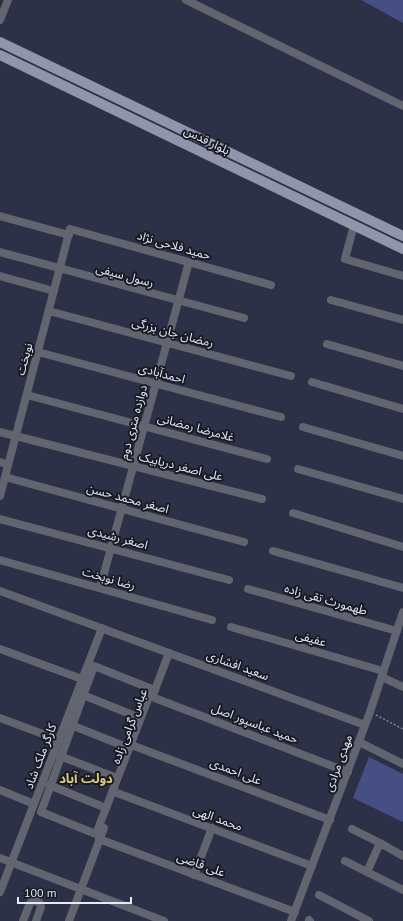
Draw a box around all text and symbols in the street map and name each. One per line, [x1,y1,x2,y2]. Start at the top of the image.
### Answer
street label: بلوار قدس [182,122,232,158]
street label: حمید فلاحی نژاد [135,227,213,263]
street label: رسول سیفی [94,260,156,290]
street label: رمضان جان بزرگی [130,314,216,350]
street label: نوبخت [12,341,36,377]
street label: احمدآبادی [137,360,187,386]
street label: دوازده متری دوم [116,383,152,461]
street label: غلامرضا رمضانی [156,410,236,444]
street label: علی اصغر دریابیک [138,448,224,484]
street label: اصغر محمد حسن [85,480,171,516]
street label: اصغر رشیدی [86,522,150,552]
street label: رضا نوبخت [81,563,137,593]
street label: طهمورث تقی زاده [283,580,369,618]
street label: عفیفی [294,626,328,650]
street label: سعید افشاری [205,647,271,683]
street label: عباس گرامی زاده [108,686,150,766]
street label: حمید عباسپور اصل [209,700,300,747]
street label: کارگر ملک شاد [21,720,60,791]
street label: مهدی مرادی [321,732,355,794]
street label: علی احمدی [208,754,264,788]
district label: دولت آباد [59,770,113,787]
street label: محمد الهی [191,802,245,834]
street label: علی قاضی [175,848,227,880]
scale bar [18,879,131,905]
text: 100 m [24,885,57,900]

